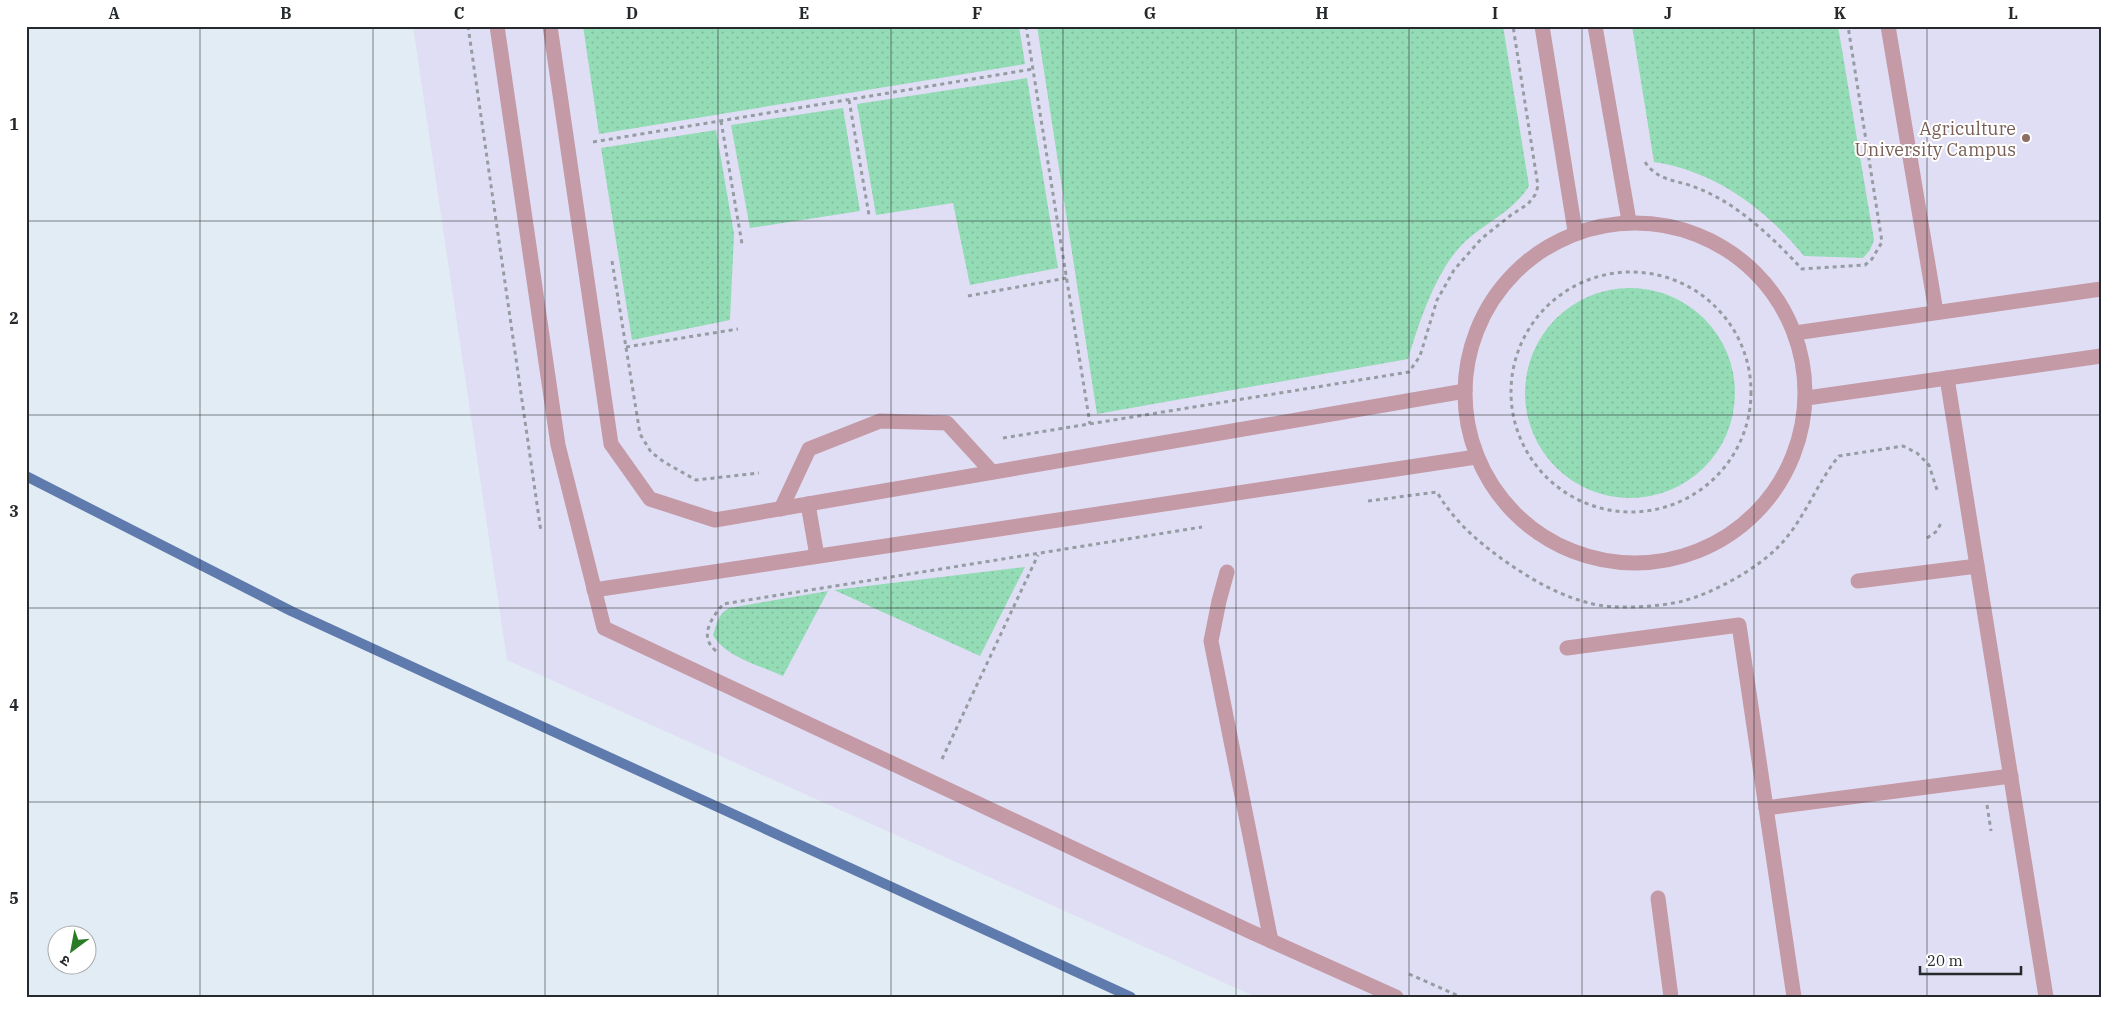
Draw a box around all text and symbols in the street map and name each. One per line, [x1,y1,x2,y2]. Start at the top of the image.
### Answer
text: A [108,3,120,23]
text: B [280,3,292,23]
text: C [454,3,464,23]
text: D [626,3,638,23]
text: E [799,3,809,23]
text: F [972,3,982,23]
text: G [1144,3,1156,23]
text: H [1316,3,1329,23]
text: I [1492,3,1498,23]
text: J [1664,3,1672,23]
text: K [1834,3,1847,23]
text: L [2008,3,2018,23]
text: 1 [9,114,19,134]
place label: Agriculture University Campus [1855,117,2016,161]
marker: Agriculture University Campus [2020,132,2032,144]
text: 2 [9,308,19,328]
text: 3 [9,501,19,521]
text: 4 [9,695,19,715]
text: 5 [9,888,19,908]
north arrow [48,926,98,976]
scale bar [1920,943,2021,975]
text: उ [56,951,73,971]
text: 20 m [1927,951,1963,970]

